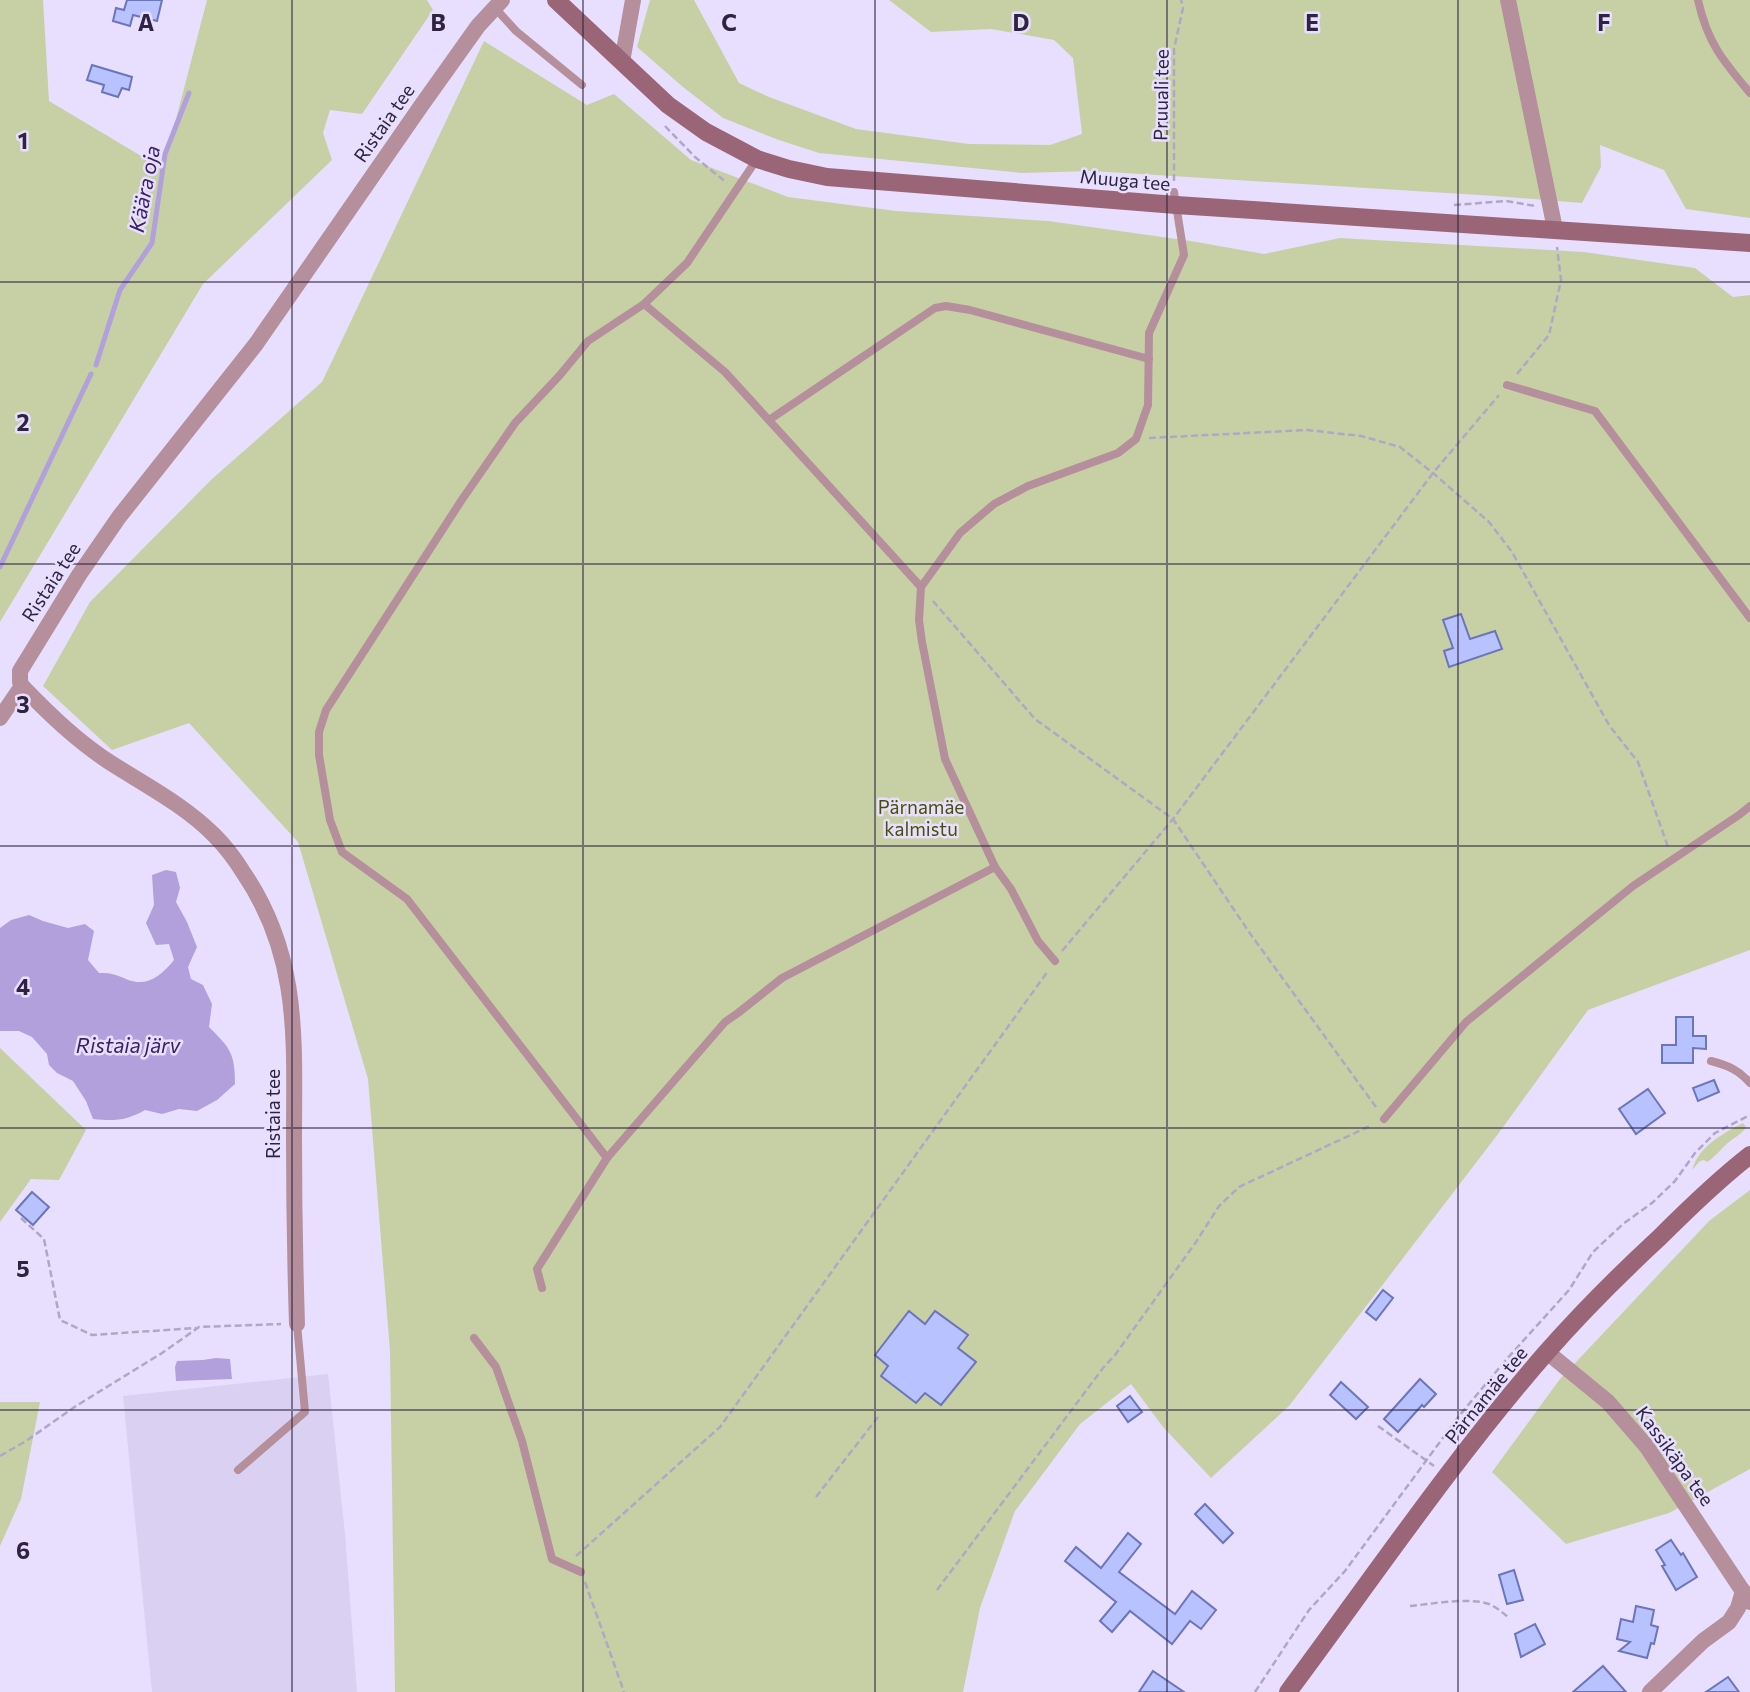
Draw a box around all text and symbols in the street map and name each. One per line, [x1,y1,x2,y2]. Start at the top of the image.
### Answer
text: A [138,8,155,36]
text: B [430,8,446,36]
text: C [721,8,737,36]
text: D [1013,8,1030,36]
text: E [1305,8,1319,36]
text: F [1597,8,1611,36]
street label: Pruuali tee [1148,49,1173,141]
street label: Ristaia tee [348,79,419,166]
text: 1 [18,126,28,154]
water label: Käära oja [123,143,164,234]
street label: Muuga tee [1079,164,1171,195]
text: 2 [16,408,30,436]
street label: Ristaia tee [16,538,85,626]
text: 3 [16,690,30,718]
park label: Pärnamäe kalmistu [878,795,964,840]
text: 4 [16,972,30,1000]
water label: Ristaia järv [76,1032,181,1057]
street label: Ristaia tee [261,1069,284,1159]
text: 5 [16,1254,30,1282]
street label: Pärnamäe tee [1440,1342,1532,1448]
street label: Kassikäpa tee [1632,1401,1719,1510]
text: 6 [16,1536,30,1564]

